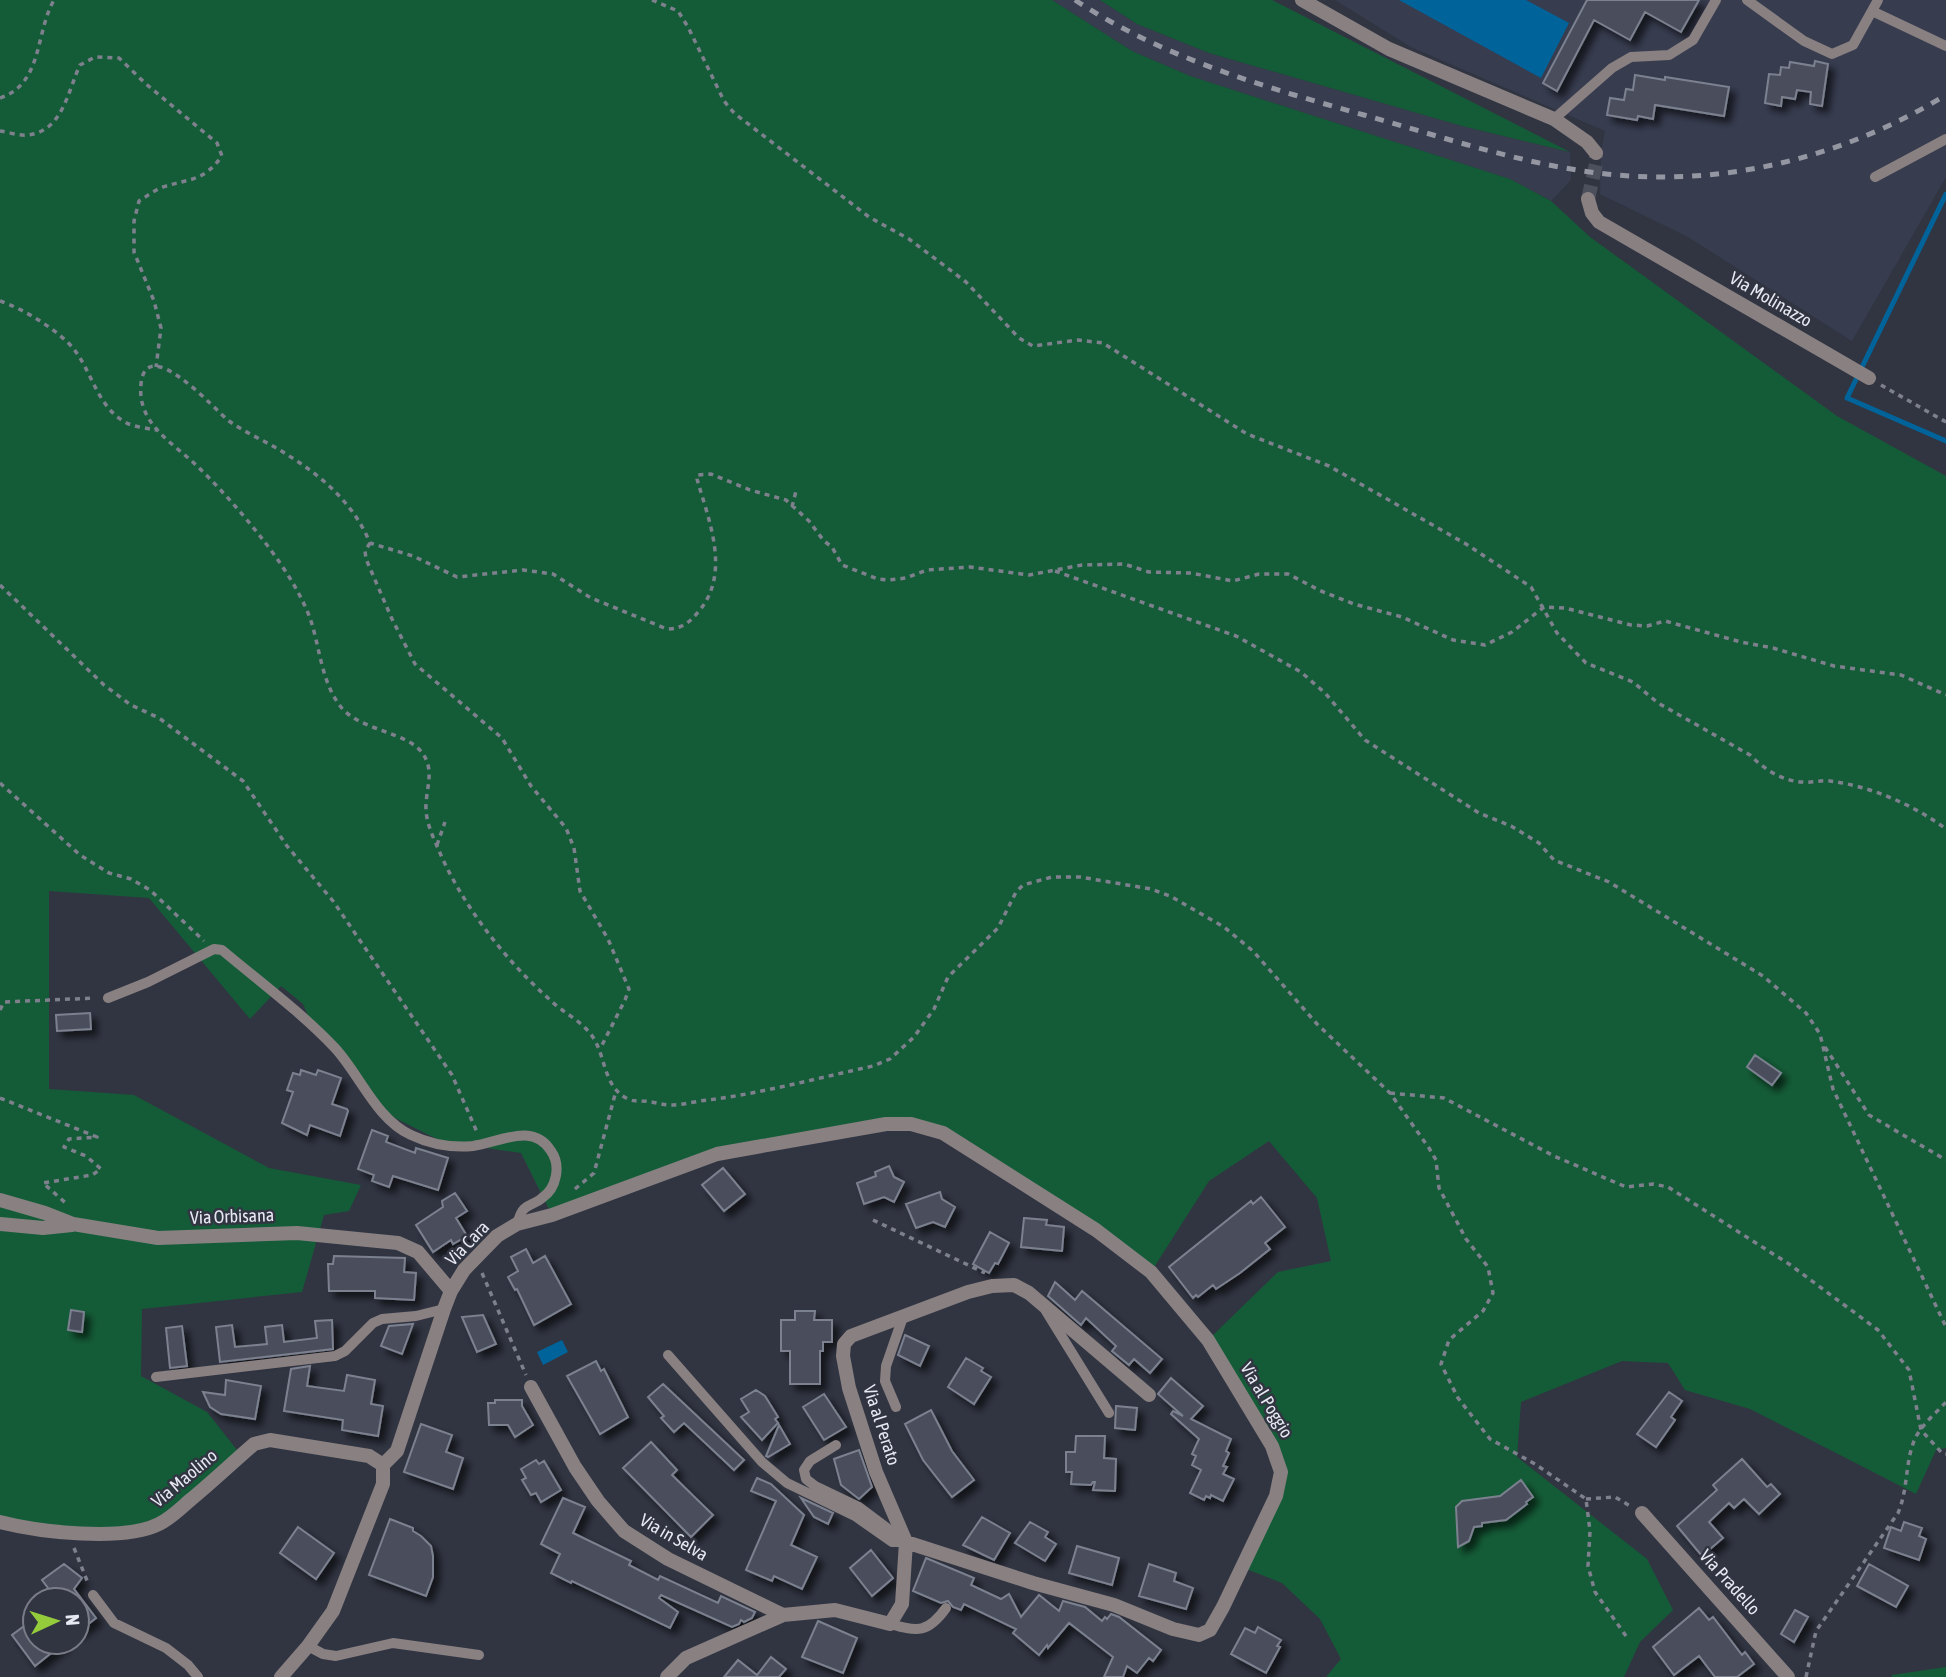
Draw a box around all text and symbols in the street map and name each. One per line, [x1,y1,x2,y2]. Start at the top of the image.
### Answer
street label: Via Molinazzo [1726,267,1816,331]
street label: Via Orbisana [190,1204,274,1228]
street label: Via Cara [441,1216,493,1270]
street label: Via al Poggio [1236,1358,1298,1442]
street label: Via al Perato [859,1382,905,1468]
street label: Via Maolino [147,1445,221,1511]
street label: Via in Selva [636,1509,712,1565]
street label: Via Pradello [1695,1545,1765,1619]
north arrow [21,1586,91,1656]
text: N [62,1613,84,1626]

